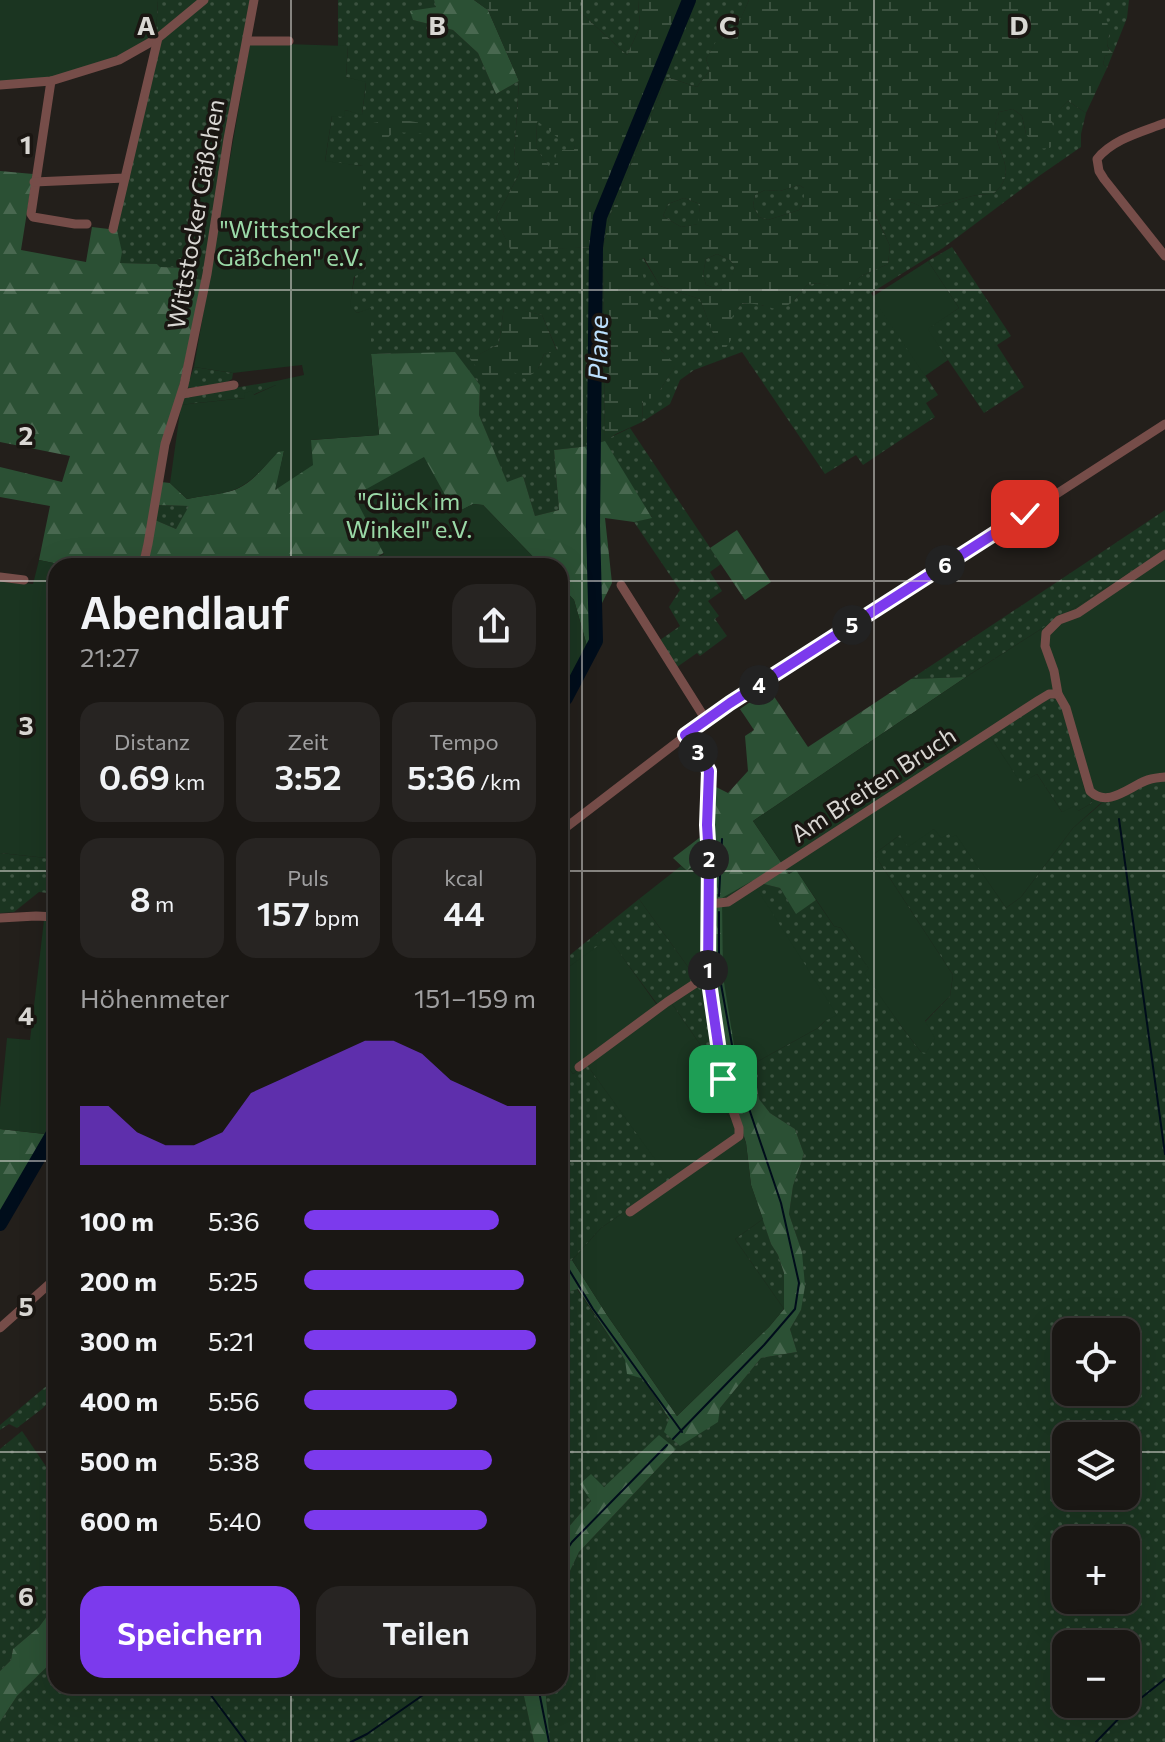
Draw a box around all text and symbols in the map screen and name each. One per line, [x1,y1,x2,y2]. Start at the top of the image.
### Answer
text: A [137,9,156,40]
text: B [428,9,446,40]
text: C [719,9,737,40]
text: D [1009,9,1029,40]
street label: Wittstocker Gäßchen [160,97,230,331]
text: 1 [20,128,32,159]
park label: "Wittstocker Gäßchen" e.V. [216,214,364,271]
water label: Plane [581,315,613,381]
text: 2 [19,419,33,450]
pin [991,480,1059,548]
park label: "Glück im Winkel" e.V. [346,486,472,543]
icon: check [1003,492,1047,536]
pin: 6 [925,545,965,585]
text: 6 [938,551,952,578]
text: Abendlauf [80,584,289,638]
button: share [452,584,536,668]
pin: 5 [832,605,872,645]
text: 5 [846,611,858,638]
text: 21:27 [80,641,140,672]
pin: 4 [739,665,779,705]
text: 4 [752,671,766,698]
text: 3 [18,709,34,740]
street label: Am Breiten Bruch [785,720,961,848]
text: Distanz [114,728,190,755]
text: Zeit [287,728,329,755]
text: Tempo [429,728,499,755]
pin: 3 [678,732,718,772]
text: 3 [692,738,704,765]
text: 0.69 [99,755,170,797]
text: 3:52 [274,755,342,797]
text: 5:36 [407,755,476,797]
text: km [170,768,205,795]
text: /km [476,768,521,795]
pin: 2 [689,839,729,879]
text: 2 [703,845,715,872]
text: Puls [287,864,329,891]
text: kcal [444,864,484,891]
text: 8 [130,877,151,919]
text: m [151,890,174,917]
text: 157 [257,891,310,933]
text: 44 [443,891,485,933]
text: bpm [310,904,359,931]
pin: 1 [688,950,728,990]
text: 1 [703,956,713,983]
text: Höhenmeter [80,982,229,1013]
text: 151–159 m [414,982,536,1013]
text: 4 [18,999,34,1030]
pin [689,1045,757,1113]
icon: arrive [701,1057,745,1101]
text: 100 m [80,1205,154,1236]
text: 5:36 [208,1205,260,1236]
text: 200 m [80,1265,157,1296]
text: 5:25 [208,1265,258,1296]
text: 5 [18,1290,34,1321]
map controls [1052,1318,1140,1718]
button: locate [1052,1318,1140,1406]
text: 300 m [80,1325,157,1356]
text: 5:21 [208,1325,255,1356]
text: 400 m [80,1385,158,1416]
text: 5:56 [208,1385,260,1416]
button: layers [1052,1422,1140,1510]
text: 500 m [80,1445,157,1476]
text: 5:38 [208,1445,260,1476]
text: 600 m [80,1505,158,1536]
text: 5:40 [208,1505,262,1536]
button: + [1052,1526,1140,1614]
text: 6 [18,1580,34,1611]
button: Speichern [80,1586,300,1678]
button: Teilen [316,1586,536,1678]
button: − [1052,1630,1140,1718]

